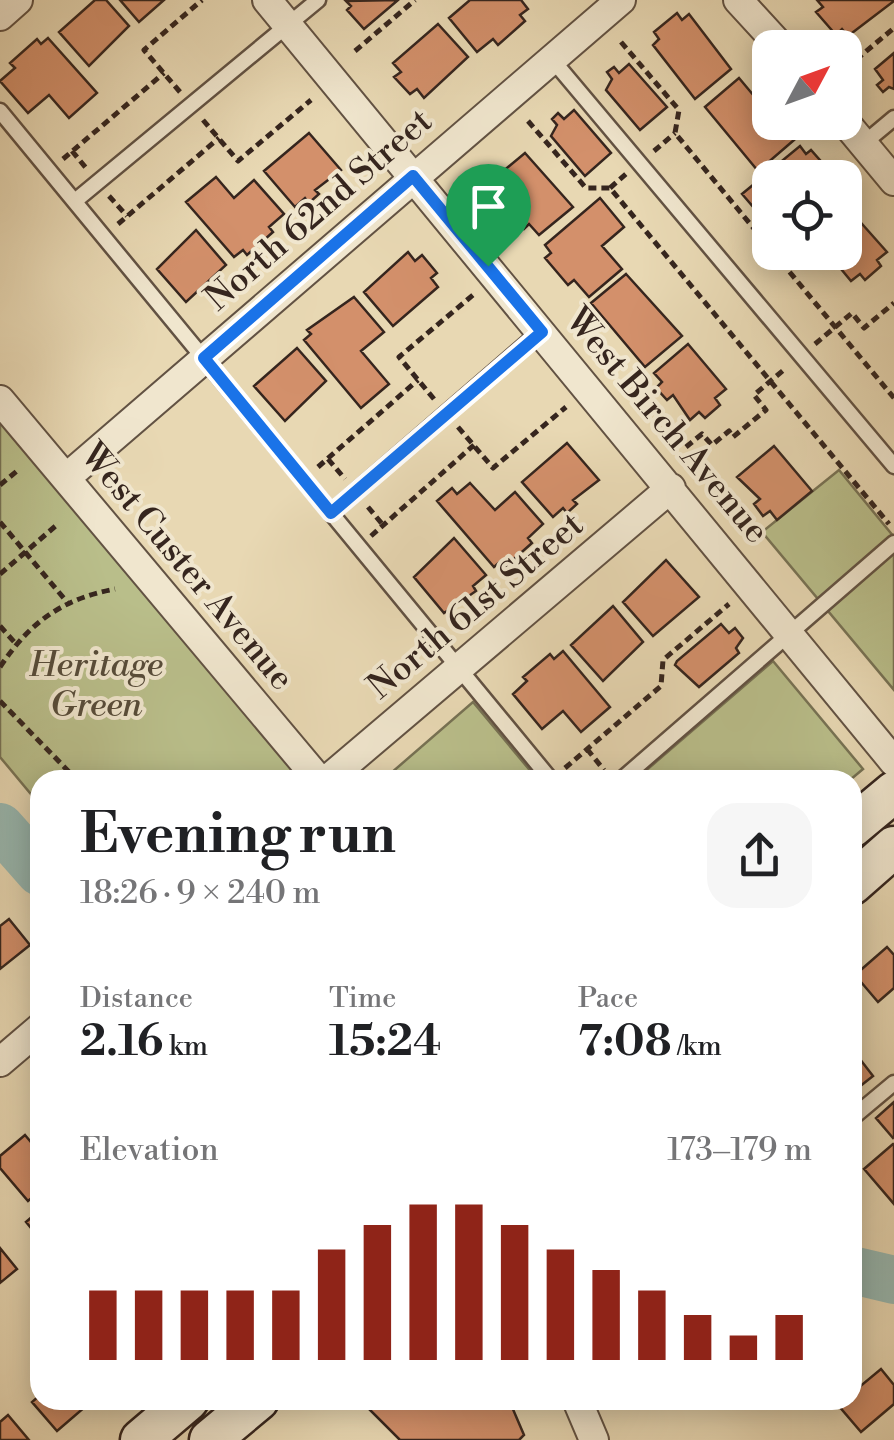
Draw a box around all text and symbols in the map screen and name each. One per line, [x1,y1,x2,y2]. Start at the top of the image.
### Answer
north arrow [752,30,862,140]
map controls [752,30,862,270]
street label: North 62nd Street [197,100,441,320]
button: locate [752,160,862,270]
pin [446,164,531,267]
icon: arrive [461,179,516,234]
street label: West Birch Avenue [555,299,778,552]
street label: West Custer Avenue [70,434,303,699]
street label: North 61st Street [360,504,592,709]
park label: Heritage Green [28,644,163,727]
text: Evening run [80,801,396,870]
button: share [707,803,812,908]
text: 18:26 · 9 × 240 m [80,873,321,913]
text: Distance [80,981,193,1016]
text: Time [329,981,396,1016]
text: Pace [578,981,638,1016]
text: 2.16 [80,1016,163,1069]
text: 15:24 [329,1016,441,1069]
text: 7:08 [578,1016,671,1069]
text: km [163,1029,208,1064]
text: /km [671,1029,722,1064]
text: Elevation [80,1130,219,1170]
text: 173–179 m [667,1130,812,1170]

